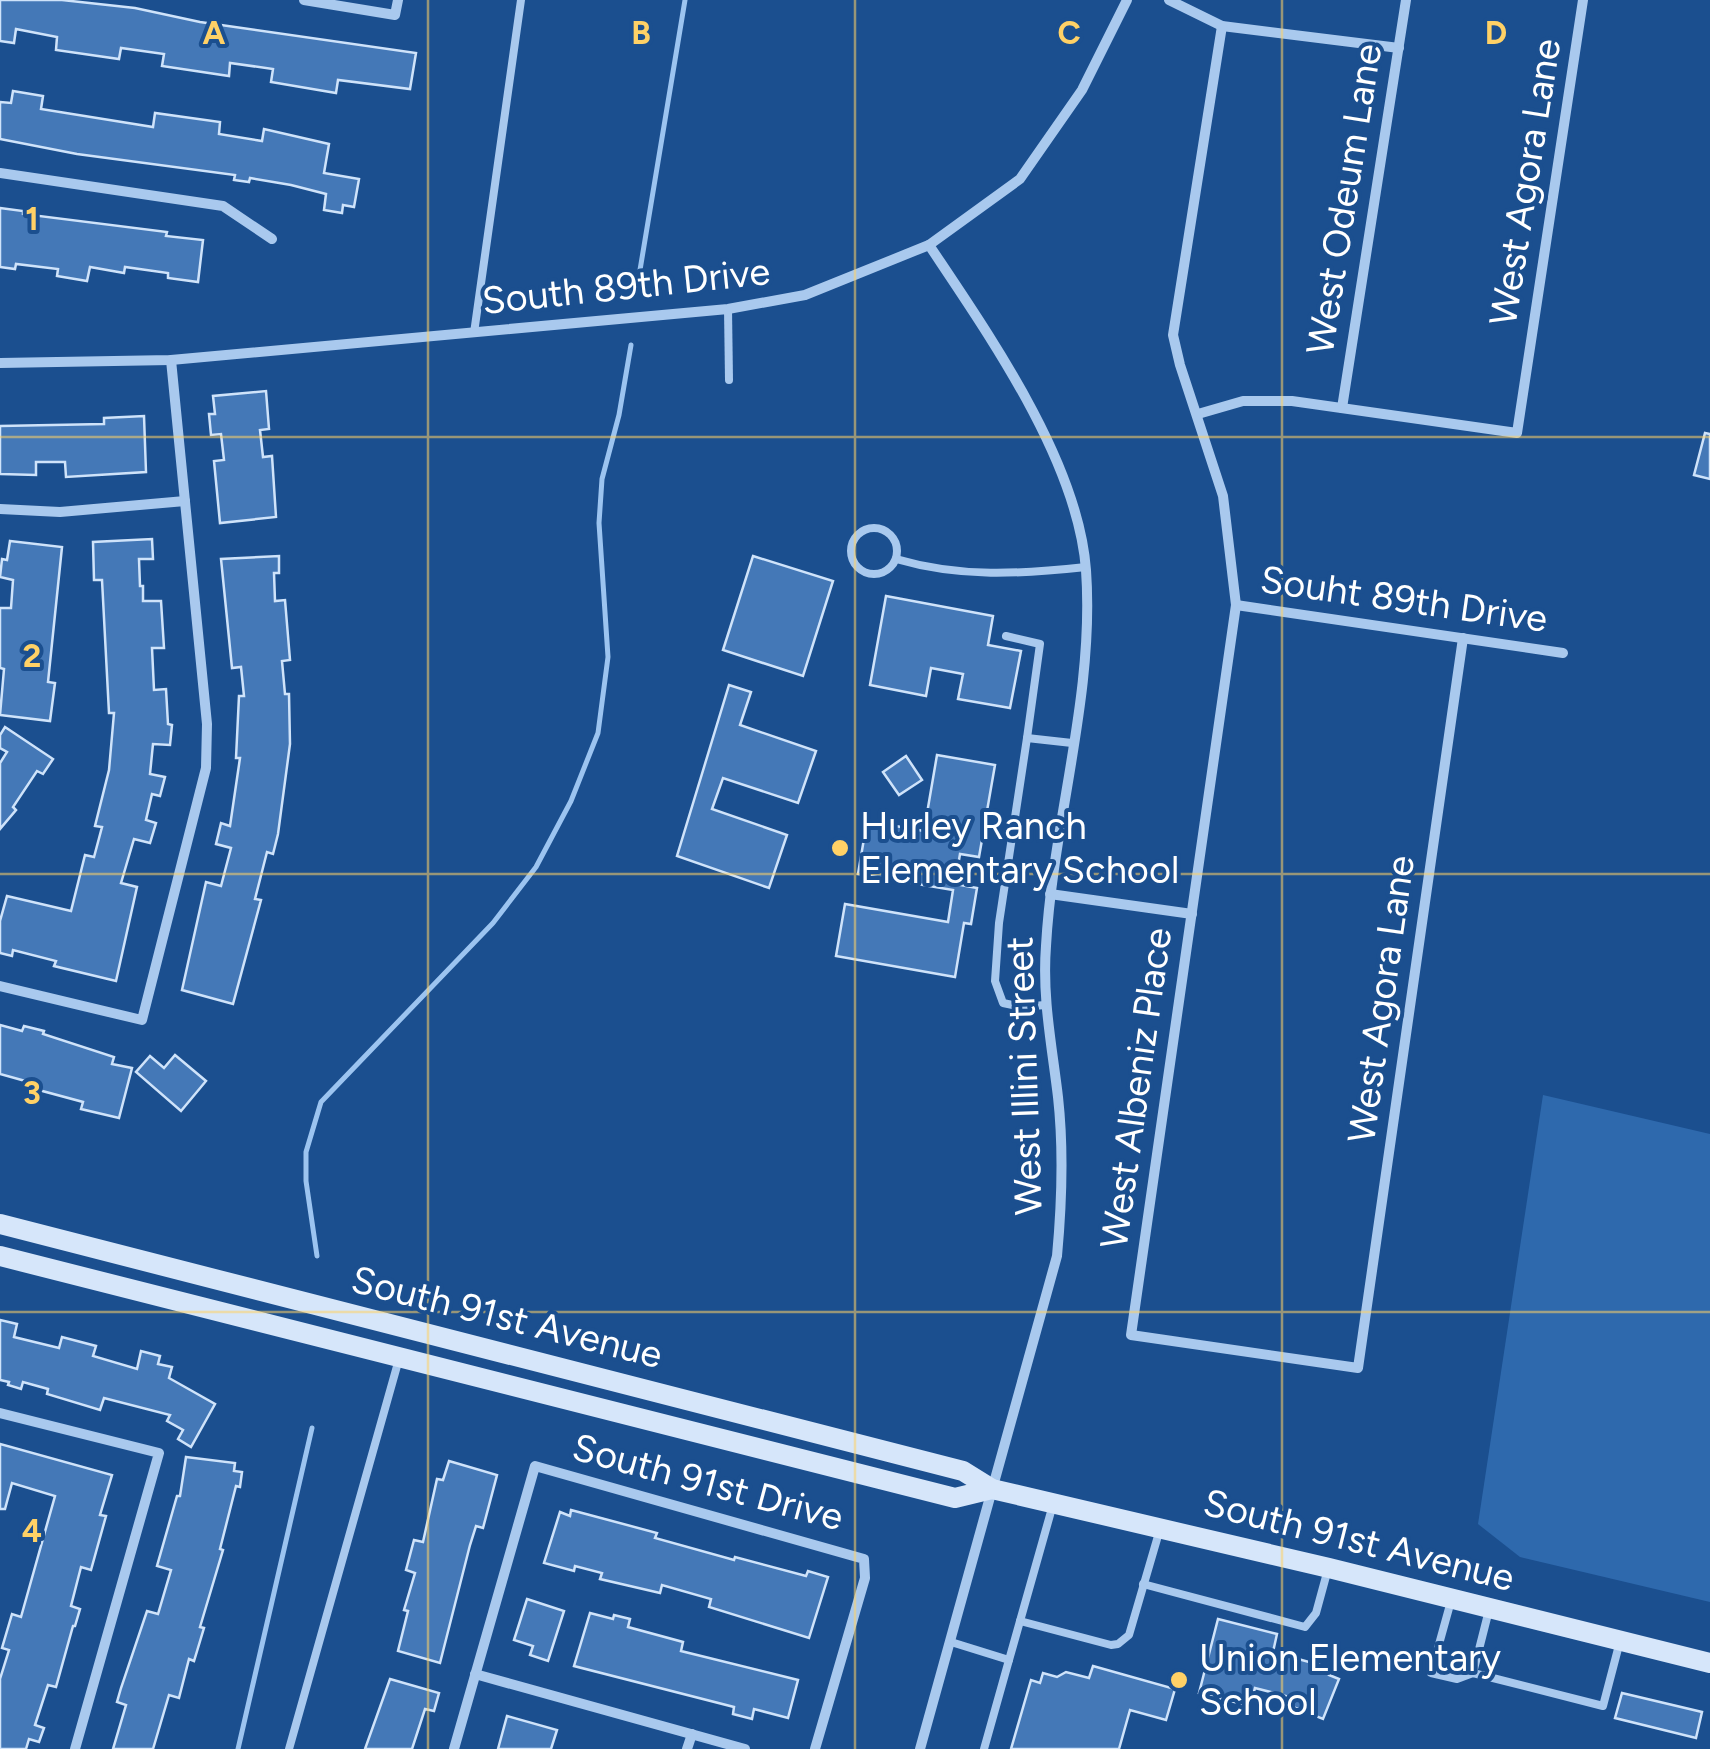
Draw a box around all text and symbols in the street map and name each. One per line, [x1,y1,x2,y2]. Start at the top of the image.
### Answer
text: A [203,14,226,52]
text: B [631,14,651,52]
text: C [1057,14,1081,52]
text: D [1485,14,1507,52]
street label: West Agora Lane [1480,35,1570,329]
street label: West Odeum Lane [1297,40,1391,358]
text: 1 [25,200,39,238]
street label: South 89th Drive [480,248,772,324]
street label: Souht 89th Drive [1258,556,1550,642]
text: 2 [23,637,41,675]
place label: Hurley Ranch Elementary School [860,803,1179,893]
marker: Hurley Ranch Elementary School [829,837,851,859]
street label: West Agora Lane [1338,852,1424,1146]
street label: West Albeniz Place [1091,925,1181,1251]
street label: West Illini Street [996,936,1052,1216]
text: 3 [23,1074,41,1112]
street label: South 91st Avenue [347,1256,667,1378]
street label: South 91st Drive [568,1424,848,1540]
street label: South 91st Avenue [1199,1479,1519,1601]
text: 4 [22,1512,42,1550]
place label: Union Elementary School [1199,1635,1501,1725]
marker: Union Elementary School [1168,1669,1190,1691]

